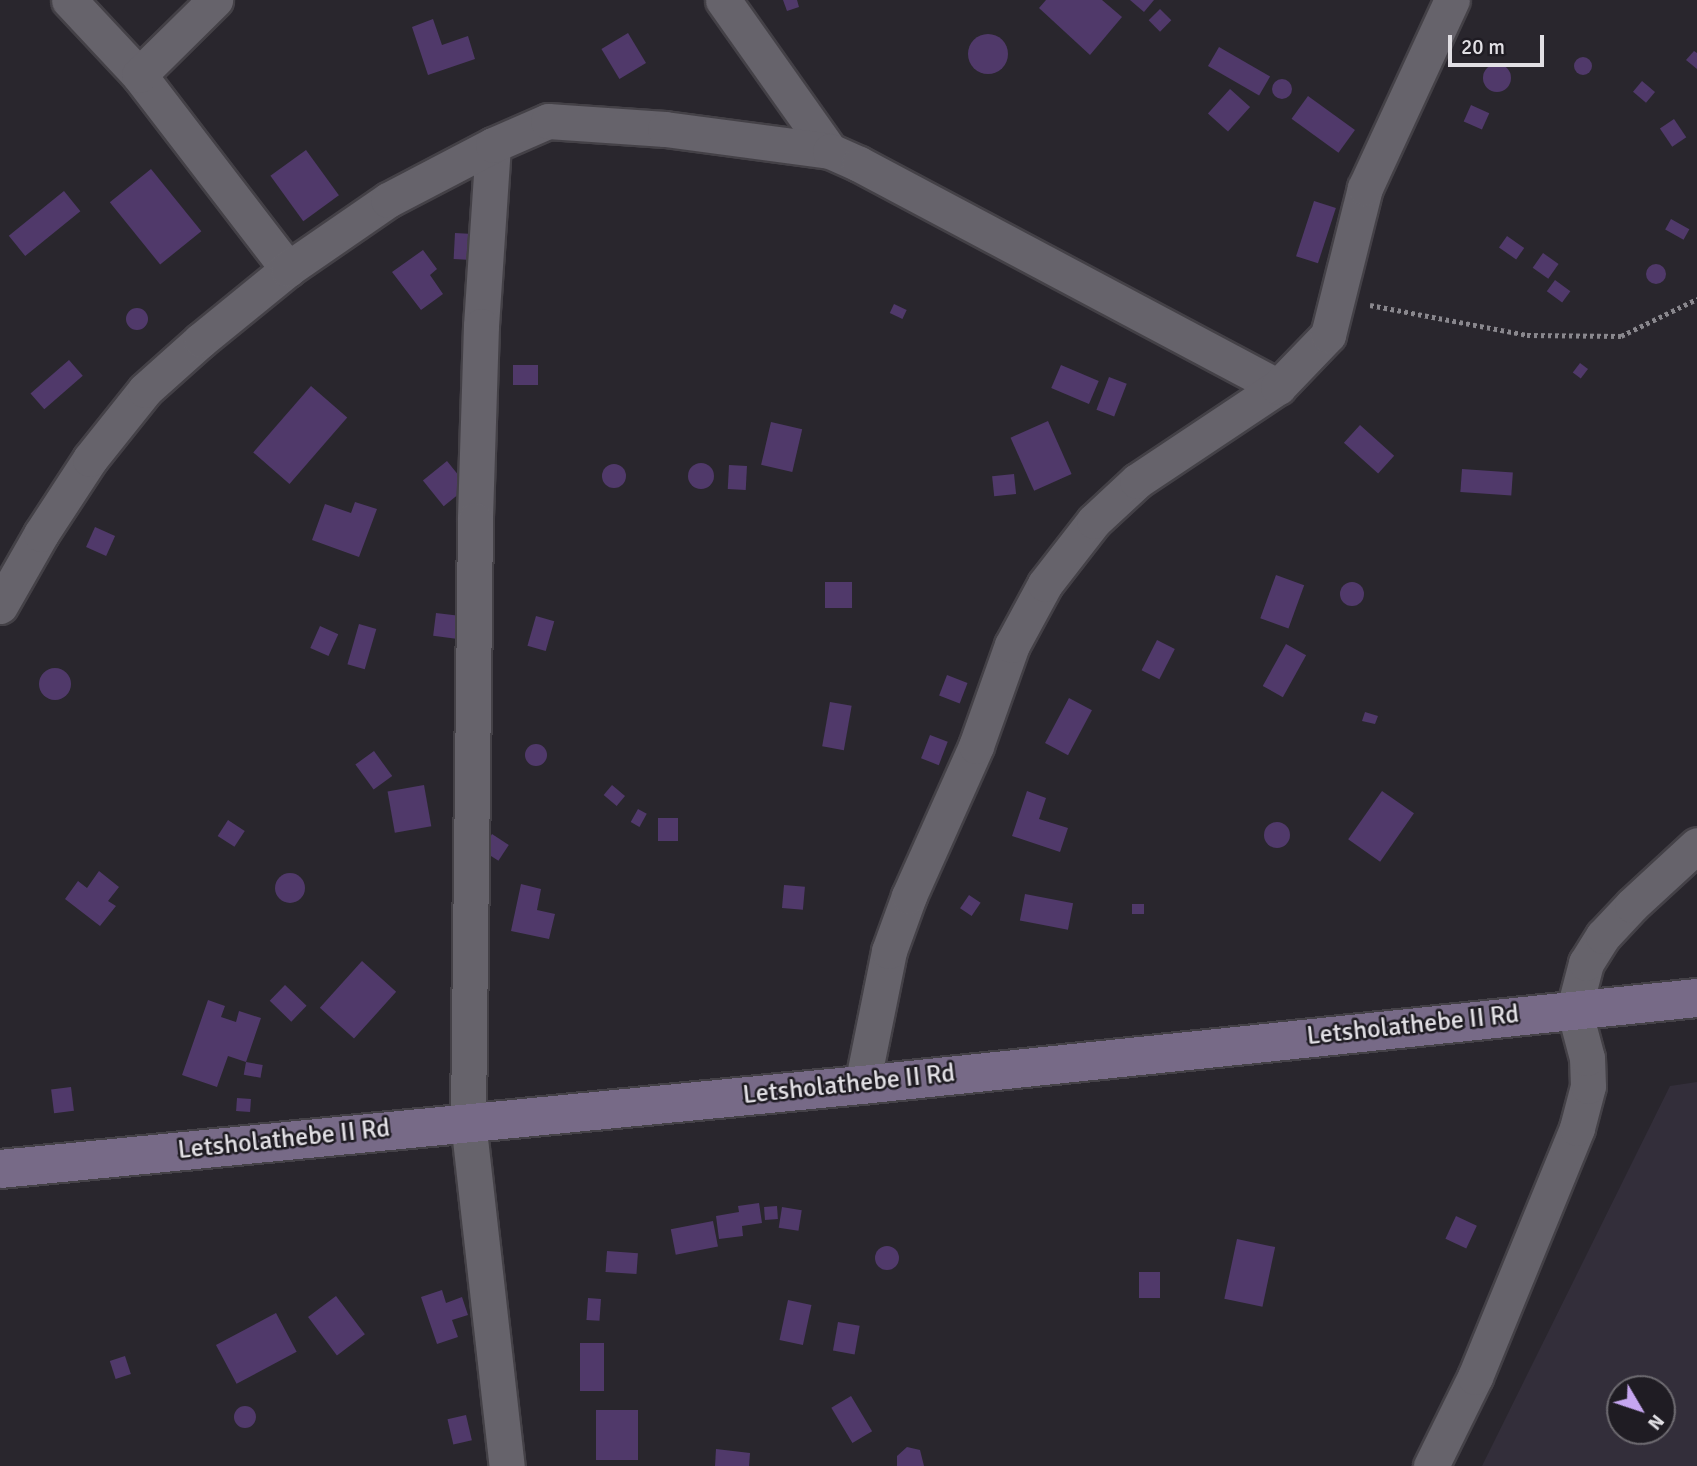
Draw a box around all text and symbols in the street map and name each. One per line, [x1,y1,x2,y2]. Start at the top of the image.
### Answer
scale bar [1452,21,1548,65]
text: 20 m [1461,34,1505,60]
street label: Letsholathebe II Rd [1305,999,1521,1053]
street label: Letsholathebe II Rd [741,1058,957,1112]
street label: Letsholathebe II Rd [176,1113,392,1167]
north arrow [1606,1375,1676,1445]
text: N [1642,1409,1669,1435]

